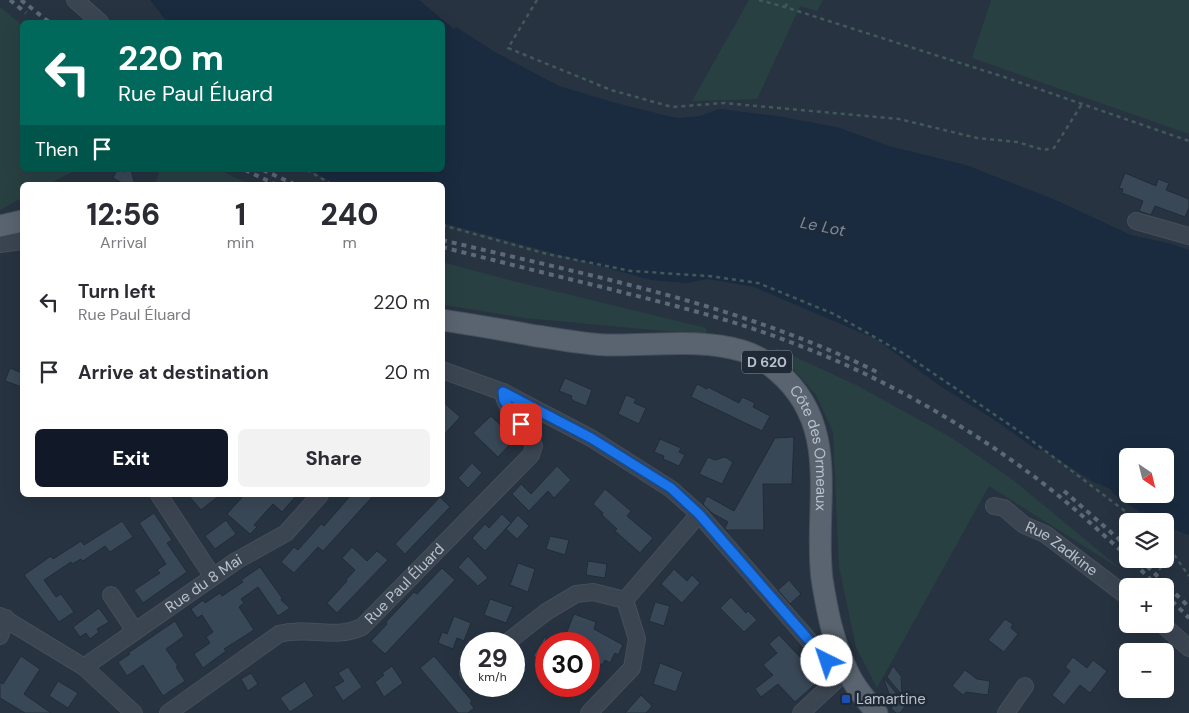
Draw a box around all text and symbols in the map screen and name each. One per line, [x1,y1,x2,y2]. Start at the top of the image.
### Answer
text: 220 m [118,35,224,81]
icon: left [35,40,100,105]
text: Rue Paul Éluard [118,79,273,108]
icon: arrive [88,135,116,163]
text: Then [35,137,78,162]
text: 12:56 [86,195,160,234]
text: 1 [235,195,246,234]
text: 240 [321,195,379,234]
water label: Le Lot [799,212,848,241]
text: Arrival [100,232,147,253]
text: min [227,232,254,253]
text: m [342,232,357,253]
text: Turn left [78,279,156,304]
icon: left [35,288,63,316]
text: 220 m [373,290,430,315]
text: Rue Paul Éluard [78,304,191,325]
road number: D 620 [742,351,792,374]
icon: arrive [35,358,63,386]
text: Arrive at destination [78,360,269,385]
text: 20 m [384,360,430,385]
street label: Côte des Ormeaux [785,381,831,512]
pin [500,403,542,445]
icon: arrive [507,410,535,438]
button: Exit [35,429,228,487]
button: Share [238,429,430,487]
north arrow [1119,448,1174,502]
map controls [1119,448,1174,698]
button: layers [1119,513,1174,568]
street label: Rue Zadkine [1022,517,1102,581]
street label: Rue Paul Éluard [360,539,449,628]
street label: Rue du 8 Mai [161,550,246,617]
button: + [1119,578,1174,633]
speed limit sign: 30 [535,632,600,697]
position arrow [800,634,852,686]
text: 29 [477,642,508,675]
button: − [1119,643,1174,698]
text: km/h [478,669,507,685]
place label: Lamartine [856,689,926,709]
marker: Lamartine [840,693,852,705]

